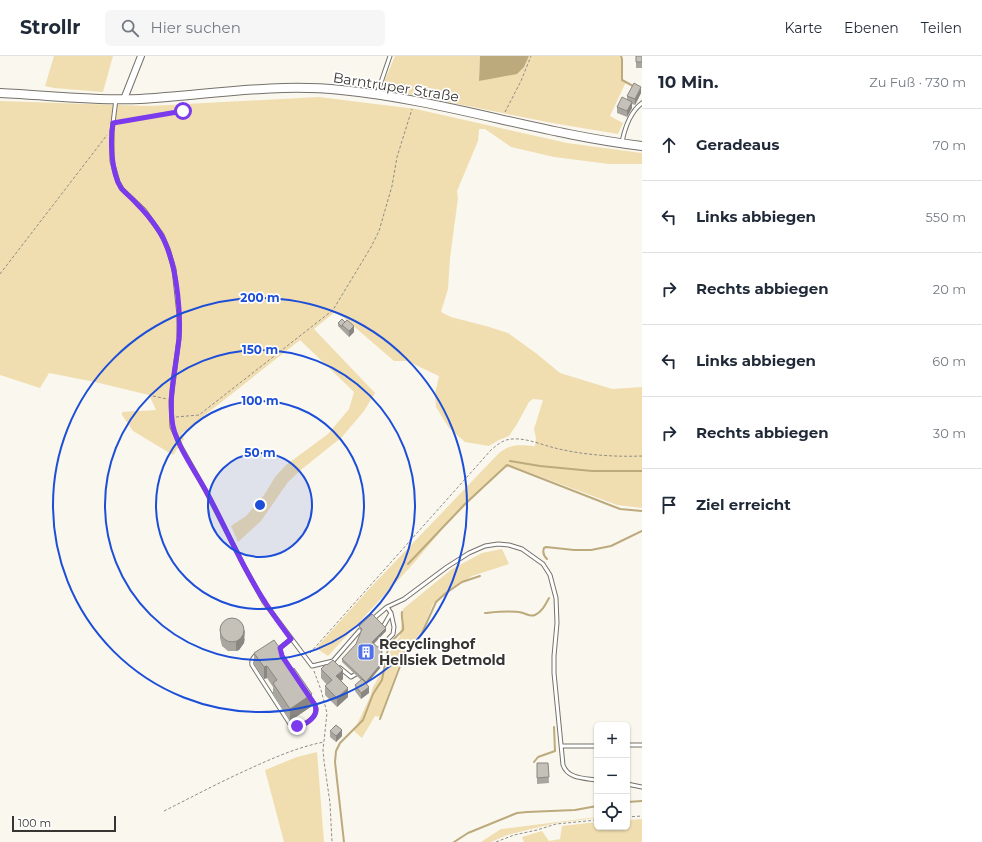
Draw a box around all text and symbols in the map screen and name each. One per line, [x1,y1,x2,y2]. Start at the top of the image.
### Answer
search box [105,10,385,46]
text: Strollr [20,16,81,39]
icon: search [119,17,141,39]
text: Hier suchen [151,18,241,37]
text: Karte [784,19,822,37]
text: Ebenen [844,19,899,37]
text: Teilen [921,19,962,37]
street label: Barntruper Straße [332,68,460,106]
text: 10 Min. [658,72,719,92]
text: Zu Fuß · 730 m [869,74,966,90]
route start [174,102,192,120]
icon: ahead [658,134,680,156]
text: Geradeaus [696,135,779,154]
text: 70 m [933,137,966,153]
icon: left [658,206,680,228]
text: Links abbiegen [696,207,816,226]
text: 550 m [926,209,966,225]
icon: right [658,278,680,300]
text: Rechts abbiegen [696,279,829,298]
text: 20 m [933,281,966,297]
text: 200 m [240,290,280,305]
text: 150 m [242,342,278,357]
icon: left [658,350,680,372]
text: Links abbiegen [696,351,816,370]
text: 60 m [932,353,966,369]
text: 100 m [242,393,278,408]
icon: right [658,422,680,444]
text: Rechts abbiegen [696,423,829,442]
text: 30 m [933,425,966,441]
text: 50 m [244,445,276,460]
icon: arrive [658,494,680,516]
text: Ziel erreicht [696,495,791,514]
centre of rings [253,498,267,512]
place label: Recyclinghof Hellsiek Detmold [379,635,506,669]
building icon: Recyclinghof Hellsiek Detmold [356,642,376,662]
route end [288,717,306,735]
map controls [594,722,630,830]
button: + [594,722,630,758]
button: − [594,758,630,794]
button: locate [594,794,630,830]
scale bar [12,814,116,833]
text: 100 m [18,816,51,830]

